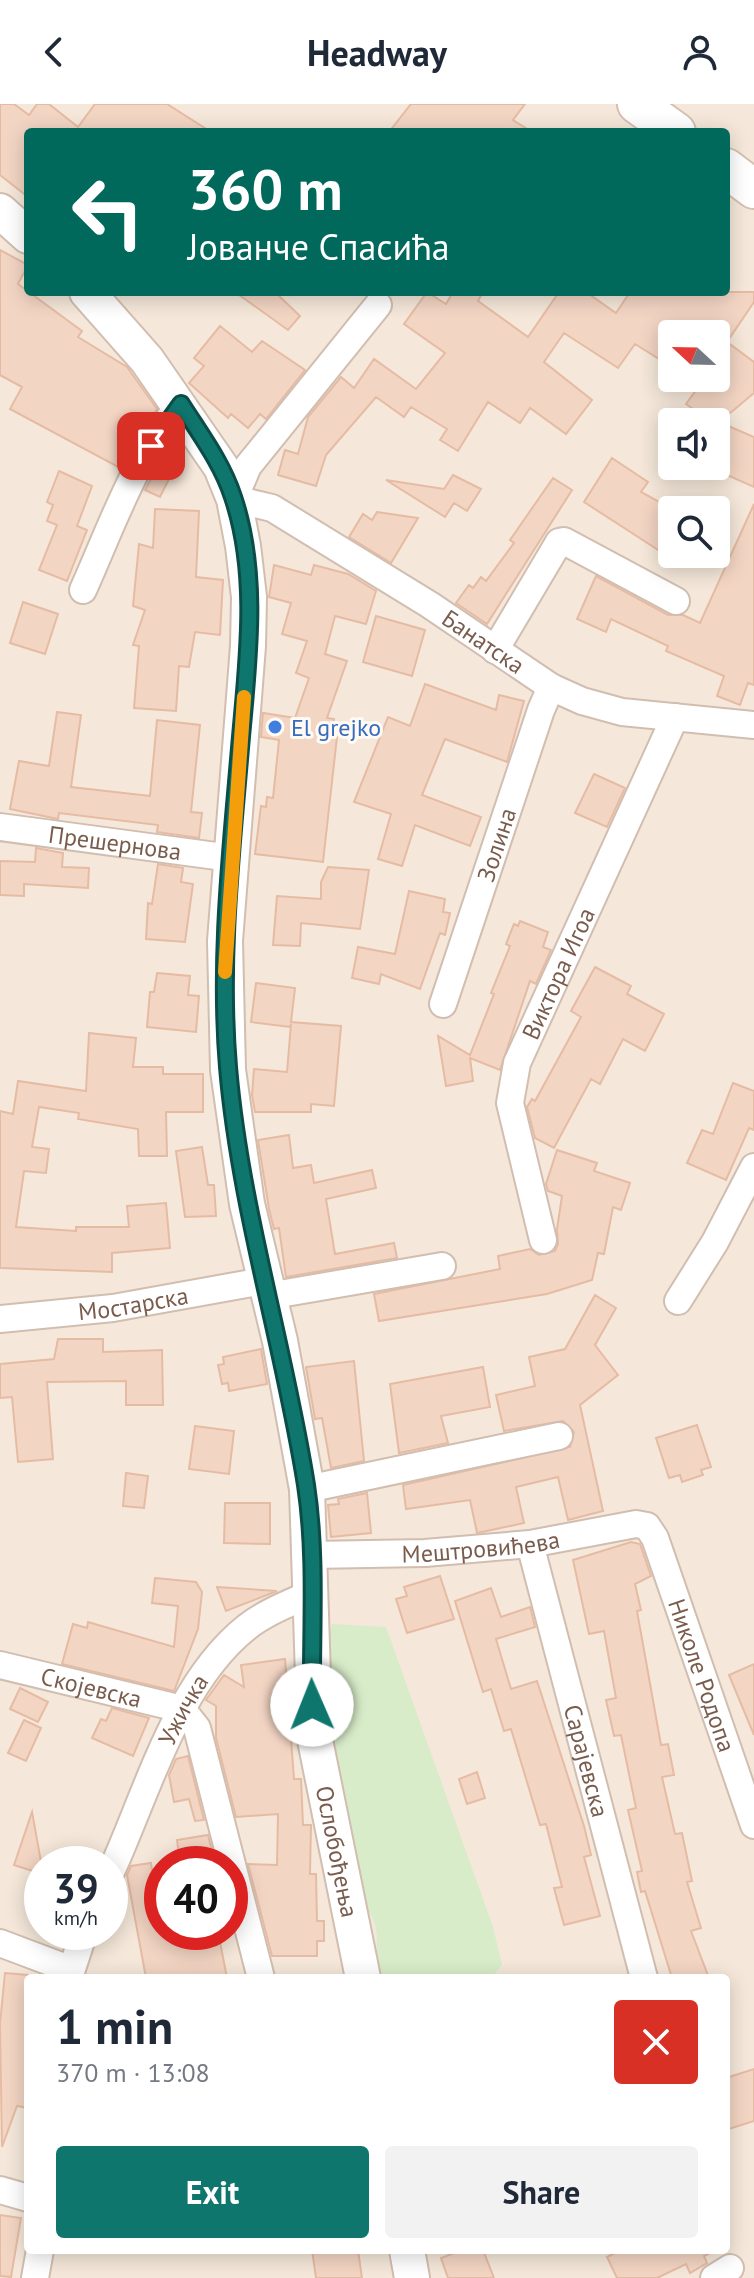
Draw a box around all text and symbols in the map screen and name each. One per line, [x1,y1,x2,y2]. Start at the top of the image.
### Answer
text: Headway [307,29,447,76]
icon: back [32,30,76,74]
icon: person [678,30,722,74]
text: 360 m [188,153,343,225]
icon: left [56,160,160,264]
text: Јованче Спасића [188,223,450,270]
north arrow [658,320,730,392]
map controls [658,320,730,568]
button: sound [658,408,730,480]
pin [117,412,185,480]
icon: arrive [129,424,173,468]
button: search [658,496,730,568]
street label: Банатска [436,602,531,680]
place label: El grejko [291,712,381,743]
marker: El grejko [266,718,284,736]
street label: Золина [469,804,523,885]
street label: Прешернова [47,818,183,867]
street label: Виктора Игоа [514,903,601,1044]
street label: Мостарска [77,1279,191,1327]
street label: Мештровићева [401,1523,562,1569]
street label: Николе Родопа [662,1595,743,1756]
street label: Скојевска [38,1660,145,1714]
position arrow [270,1663,354,1747]
street label: Ужичка [151,1668,215,1750]
street label: Сарајевска [557,1701,617,1820]
street label: Ослобођења [309,1783,366,1920]
speed limit sign: 40 [144,1846,248,1950]
text: 39 [53,1862,99,1914]
text: km/h [54,1905,98,1931]
text: 1 min [56,1995,173,2057]
button: close [614,2000,698,2084]
text: 370 m · 13:08 [56,2056,210,2089]
button: Exit [56,2146,369,2238]
button: Share [385,2146,698,2238]

